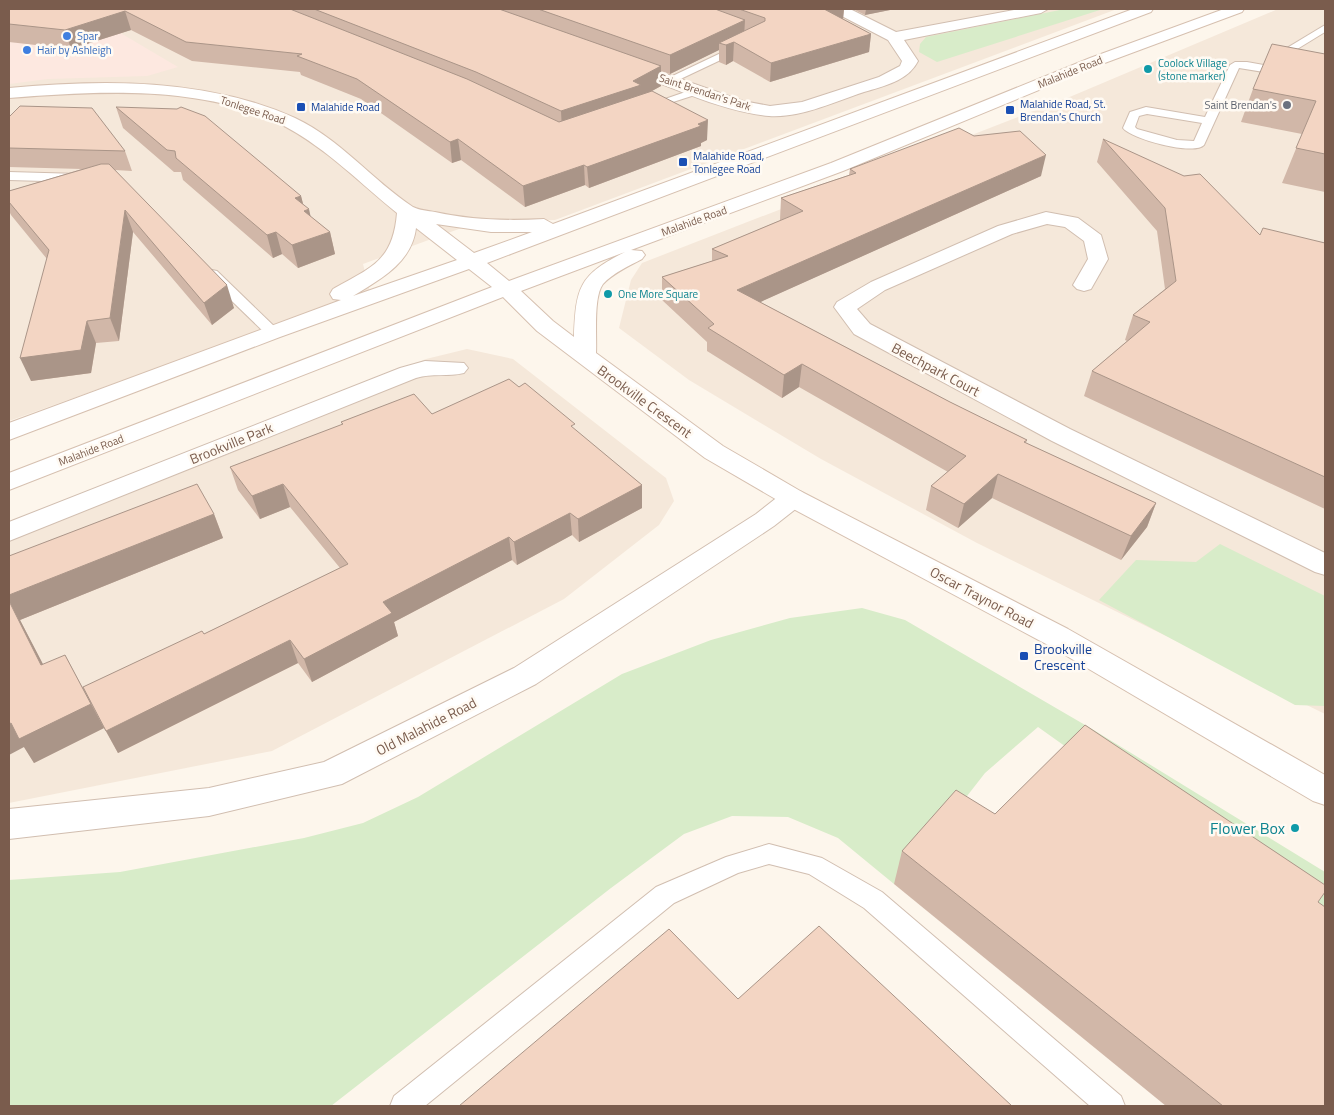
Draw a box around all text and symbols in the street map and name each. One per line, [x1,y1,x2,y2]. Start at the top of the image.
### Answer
place label: Spar [77,28,98,44]
marker: Spar [61,30,73,42]
place label: Hair by Ashleigh [37,42,112,58]
marker: Hair by Ashleigh [21,44,33,56]
street label: Malahide Road [1035,52,1105,92]
place label: Coolock Village (stone marker) [1158,55,1227,84]
marker: Coolock Village (stone marker) [1142,63,1154,75]
street label: Saint Brendan's Park [657,70,754,115]
street label: Tonlegee Road [218,92,288,128]
place label: Malahide Road, St. Brendan's Church [1020,96,1106,125]
place label: Saint Brendan's [1205,97,1277,113]
place label: Malahide Road [311,99,380,115]
marker: Saint Brendan's [1281,99,1293,111]
marker: Malahide Road [295,101,307,113]
marker: Malahide Road, St. Brendan's Church [1004,104,1016,116]
place label: Malahide Road, Tonlegee Road [693,148,764,177]
marker: Malahide Road, Tonlegee Road [677,156,689,168]
street label: Malahide Road [659,202,729,240]
place label: One More Square [618,286,699,302]
marker: One More Square [602,288,614,300]
street label: Beechpark Court [888,337,984,401]
street label: Brookville Crescent [593,359,697,443]
street label: Brookville Park [186,417,276,469]
street label: Malahide Road [56,430,126,470]
street label: Oscar Traynor Road [926,561,1038,633]
place label: Brookville Crescent [1034,638,1092,675]
marker: Brookville Crescent [1018,650,1030,662]
street label: Old Malahide Road [372,692,480,760]
place label: Flower Box [1210,816,1285,840]
marker: Flower Box [1289,822,1301,834]

